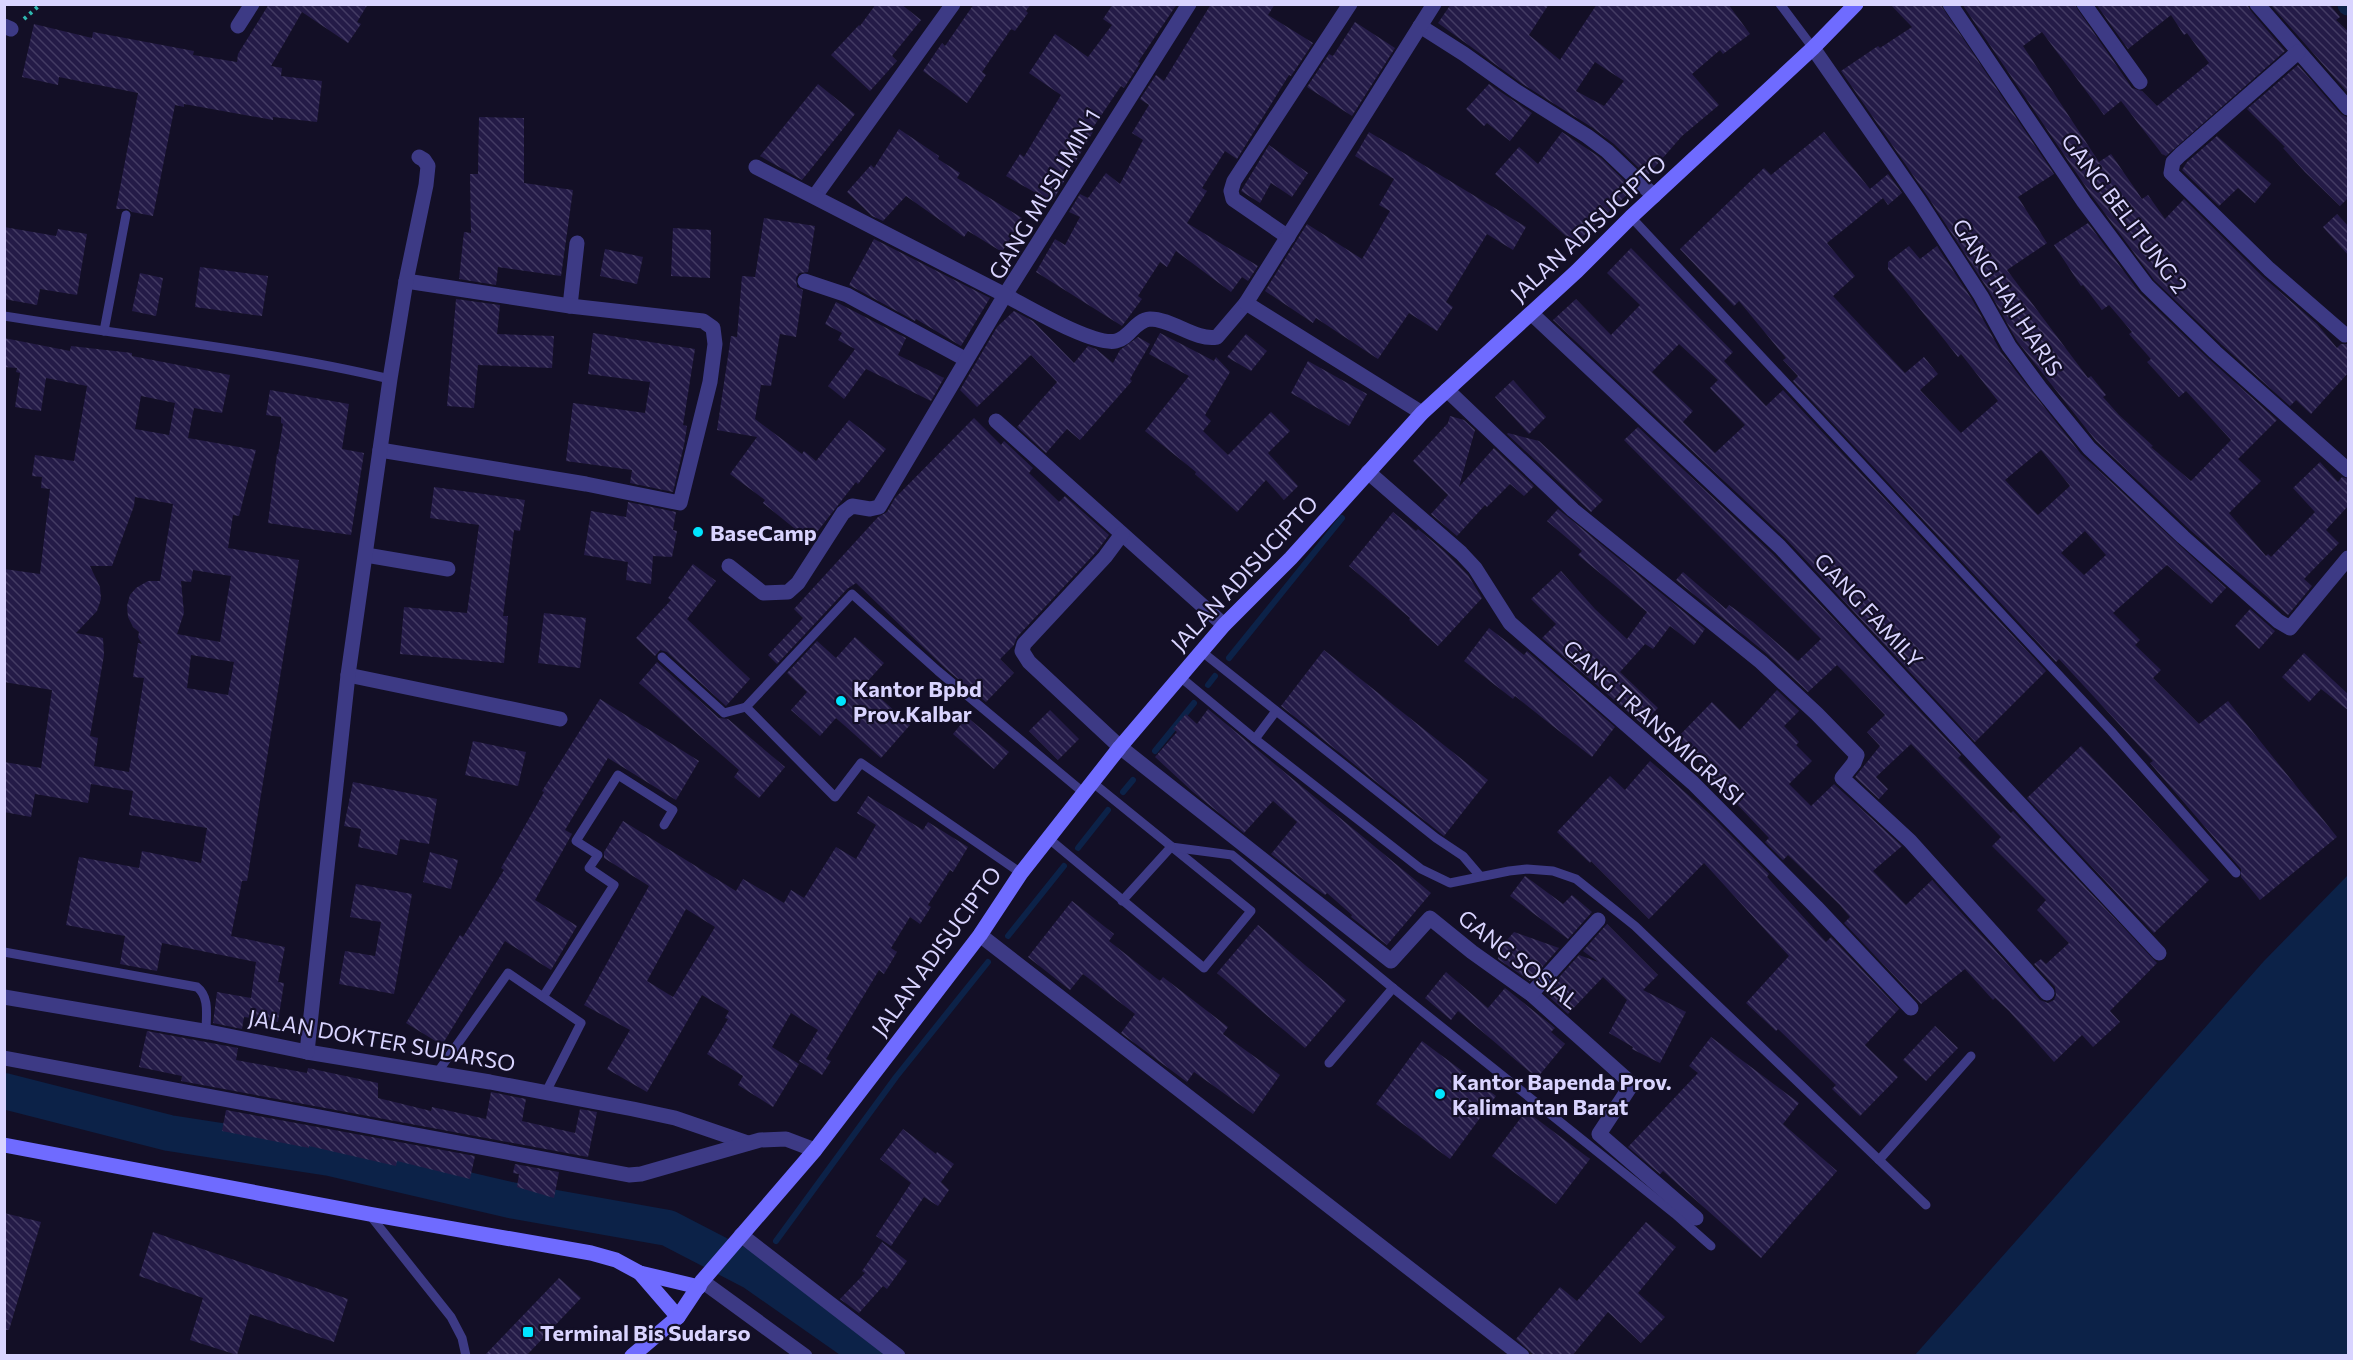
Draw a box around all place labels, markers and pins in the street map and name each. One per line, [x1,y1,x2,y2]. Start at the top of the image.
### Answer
place label: BaseCamp [710,519,817,546]
marker: BaseCamp [691,525,705,539]
place label: Kantor Bpbd Prov.Kalbar [853,675,982,727]
marker: Kantor Bpbd Prov.Kalbar [834,694,848,708]
place label: Kantor Bapenda Prov. Kalimantan Barat [1452,1068,1672,1120]
marker: Kantor Bapenda Prov. Kalimantan Barat [1433,1087,1447,1101]
place label: Terminal Bis Sudarso [540,1319,751,1346]
marker: Terminal Bis Sudarso [521,1325,535,1339]

